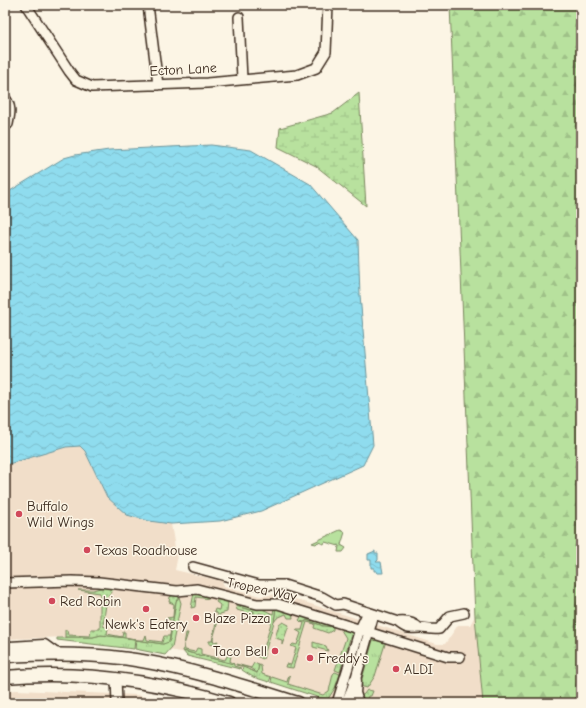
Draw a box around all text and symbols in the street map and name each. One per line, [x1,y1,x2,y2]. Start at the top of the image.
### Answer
street label: Ecton Lane [149,59,217,80]
place label: Buffalo Wild Wings [27,498,94,531]
marker: Buffalo Wild Wings [14,509,24,519]
place label: Texas Roadhouse [95,542,197,559]
marker: Texas Roadhouse [82,545,92,555]
street label: Tropea Way [225,574,299,605]
place label: Red Robin [60,593,121,610]
marker: Red Robin [47,596,57,606]
marker: Newk's Eatery [141,604,151,614]
place label: Blaze Pizza [204,610,271,627]
marker: Blaze Pizza [191,613,201,623]
place label: Newk's Eatery [105,616,188,633]
place label: Taco Bell [213,643,267,660]
marker: Taco Bell [270,646,280,656]
place label: Freddy's [318,650,368,667]
marker: Freddy's [305,653,315,663]
place label: ALDI [404,661,433,678]
marker: ALDI [391,664,401,674]

